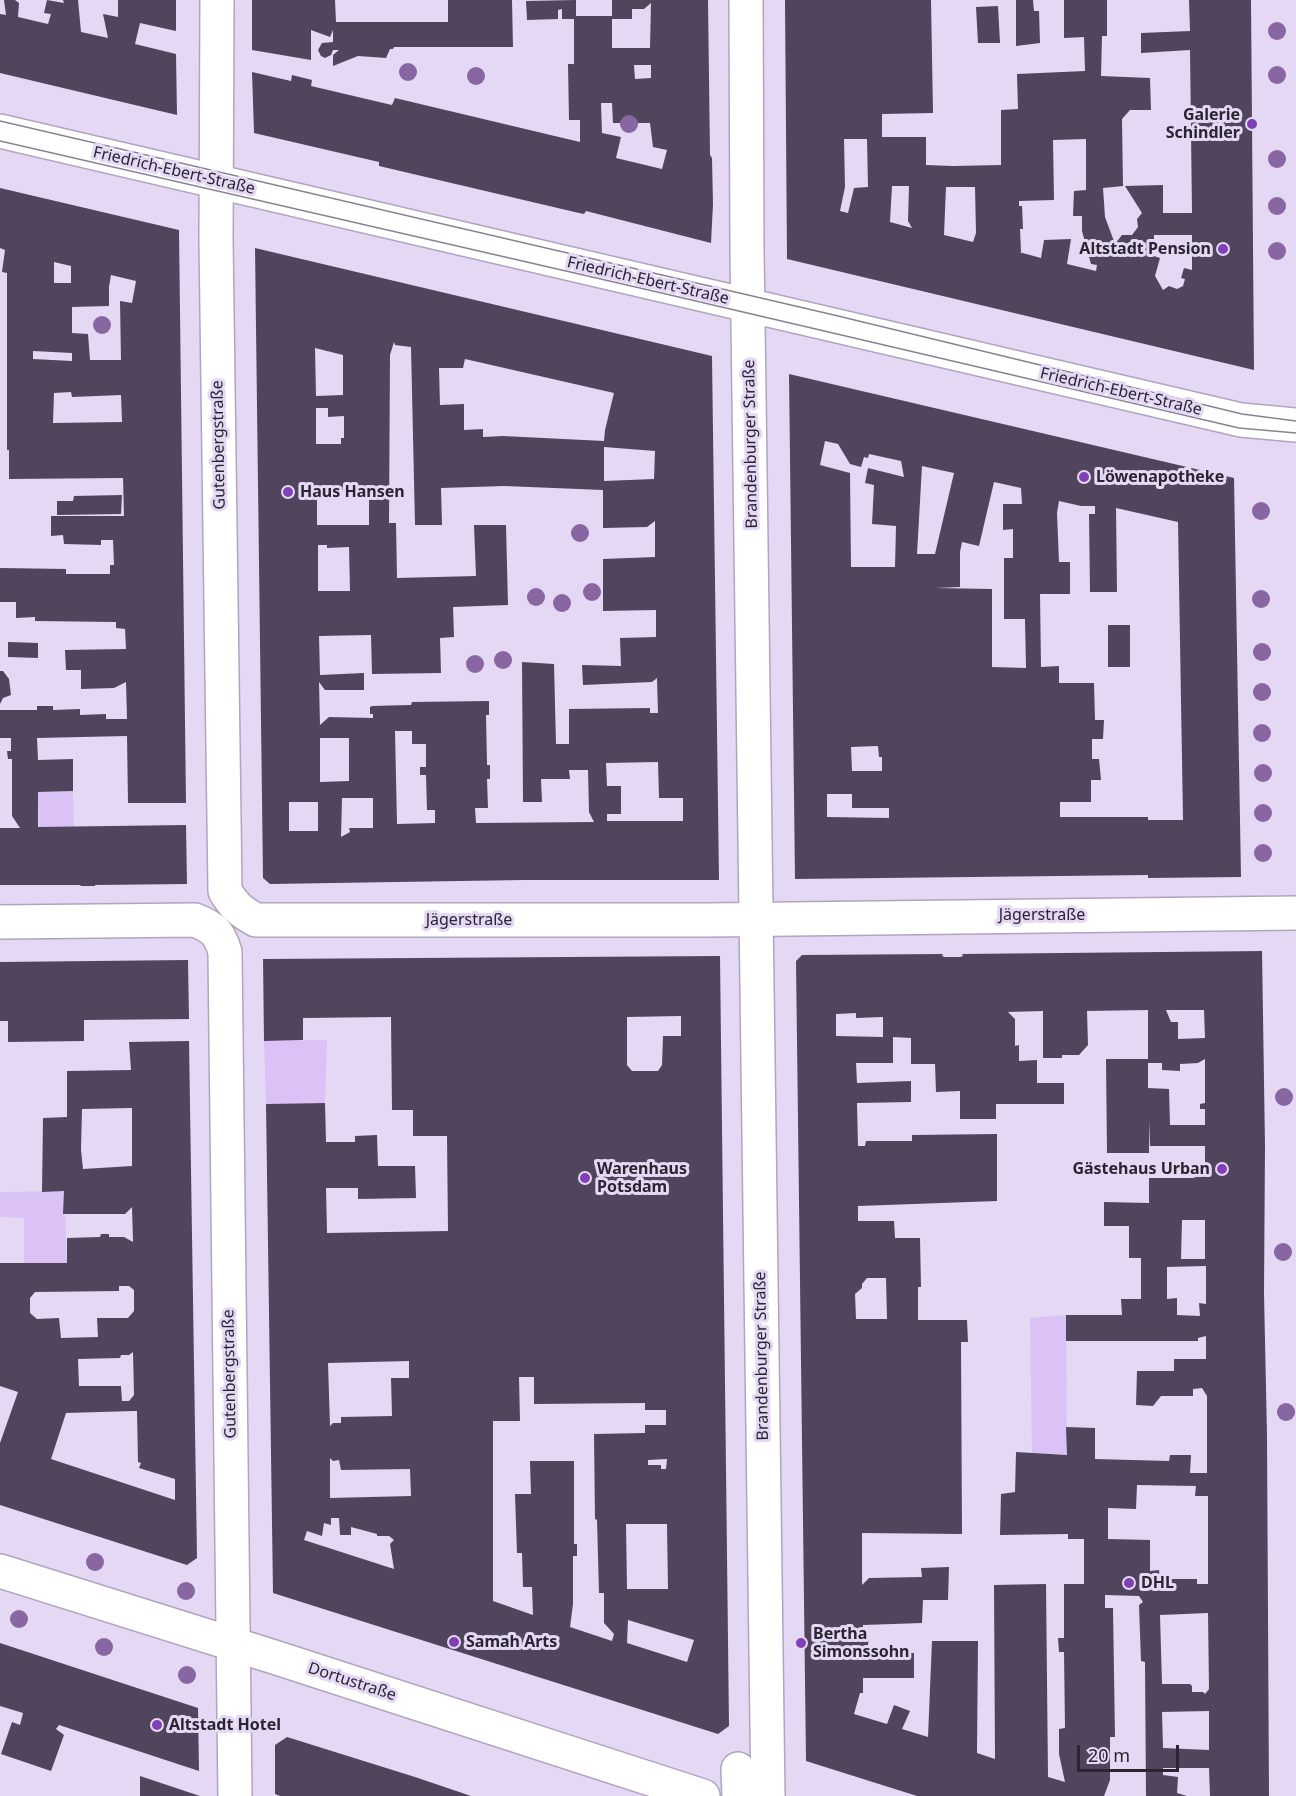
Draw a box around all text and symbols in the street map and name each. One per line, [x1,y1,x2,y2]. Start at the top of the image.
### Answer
place label: Galerie Schindler [1166,105,1240,143]
marker: Galerie Schindler [1245,117,1259,131]
street label: Friedrich-Ebert-Straße [91,143,257,199]
place label: Altstadt Pension [1079,239,1211,259]
marker: Altstadt Pension [1216,242,1230,256]
street label: Friedrich-Ebert-Straße [565,253,731,309]
street label: Brandenburger Straße [740,359,762,529]
street label: Friedrich-Ebert-Straße [1038,364,1204,420]
street label: Gutenbergstraße [208,380,230,510]
place label: Löwenapotheke [1096,467,1224,487]
marker: Löwenapotheke [1077,470,1091,484]
place label: Haus Hansen [300,482,405,502]
marker: Haus Hansen [281,485,295,499]
street label: Jägerstraße [999,905,1085,925]
street label: Jägerstraße [426,910,512,930]
place label: Warenhaus Potsdam [597,1159,687,1197]
place label: Gästehaus Urban [1072,1159,1210,1179]
marker: Gästehaus Urban [1215,1162,1229,1176]
marker: Warenhaus Potsdam [578,1171,592,1185]
street label: Brandenburger Straße [751,1271,773,1441]
street label: Gutenbergstraße [219,1309,241,1439]
place label: DHL [1141,1573,1174,1593]
marker: DHL [1122,1576,1136,1590]
place label: Bertha Simonssohn [813,1624,909,1662]
place label: Samah Arts [466,1632,557,1652]
marker: Samah Arts [447,1635,461,1649]
marker: Bertha Simonssohn [794,1636,808,1650]
street label: Dortustraße [306,1659,398,1705]
place label: Altstadt Hotel [169,1715,281,1735]
marker: Altstadt Hotel [150,1718,164,1732]
scale bar [1080,1733,1182,1771]
text: 20 m [1088,1743,1130,1767]

